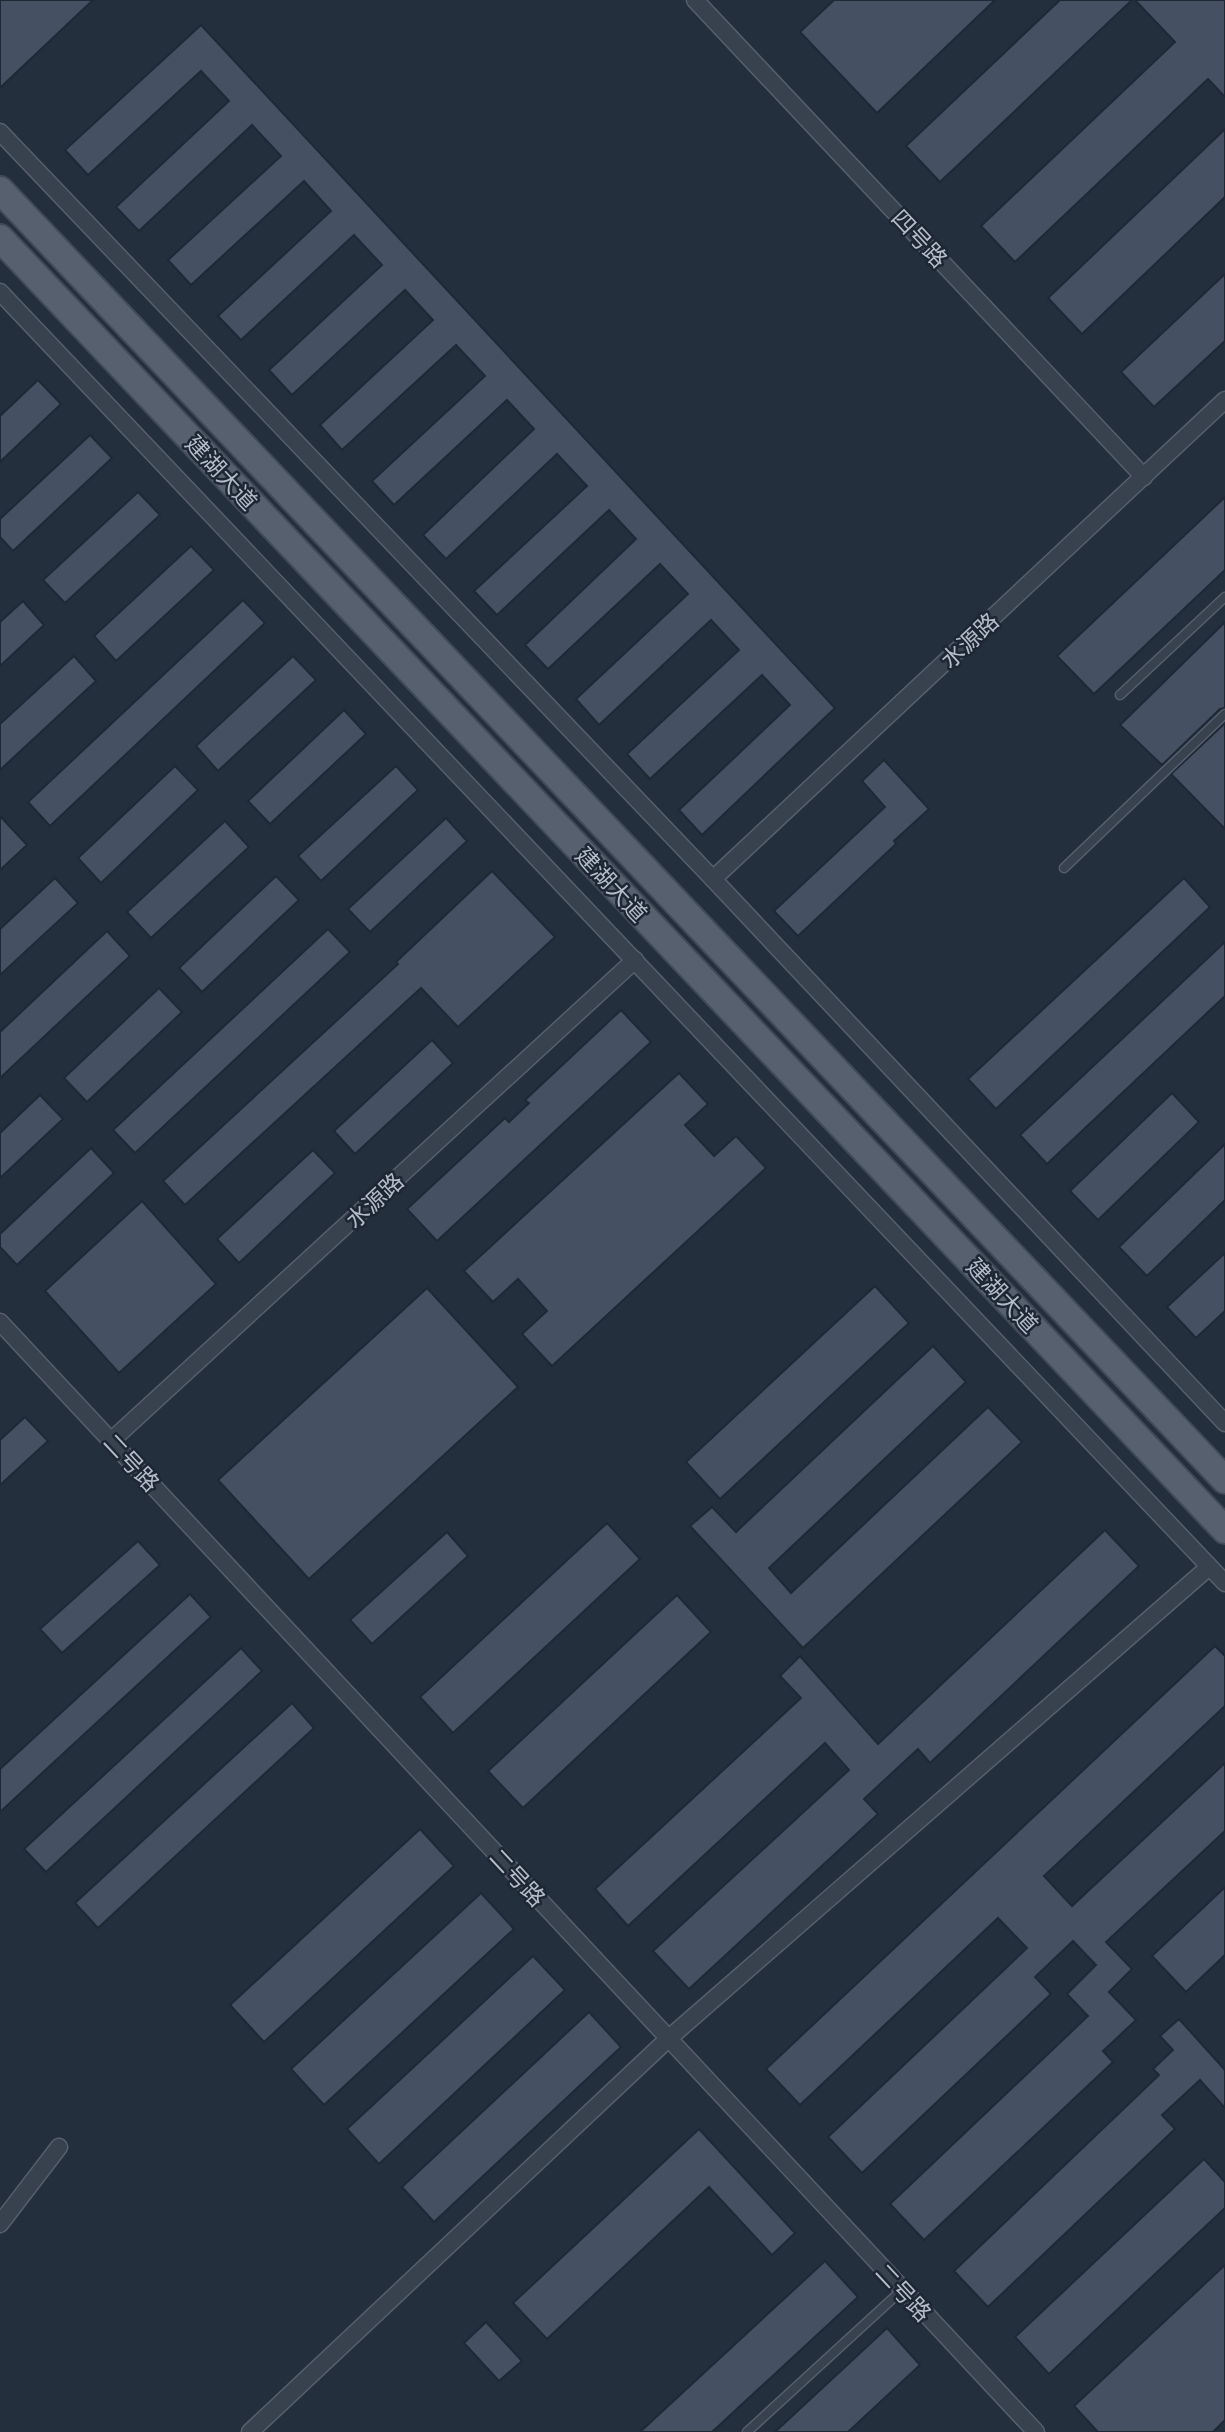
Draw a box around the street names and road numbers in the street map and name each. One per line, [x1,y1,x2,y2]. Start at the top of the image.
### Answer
street label: 四号路 [885,202,955,274]
street label: 建湖大道 [179,427,265,517]
street label: 水源路 [933,605,1005,675]
street label: 建湖大道 [569,839,655,929]
street label: 水源路 [338,1165,410,1235]
street label: 建湖大道 [960,1250,1046,1340]
street label: 二号路 [97,1426,167,1498]
street label: 二号路 [483,1841,553,1913]
street label: 二号路 [869,2256,939,2328]

